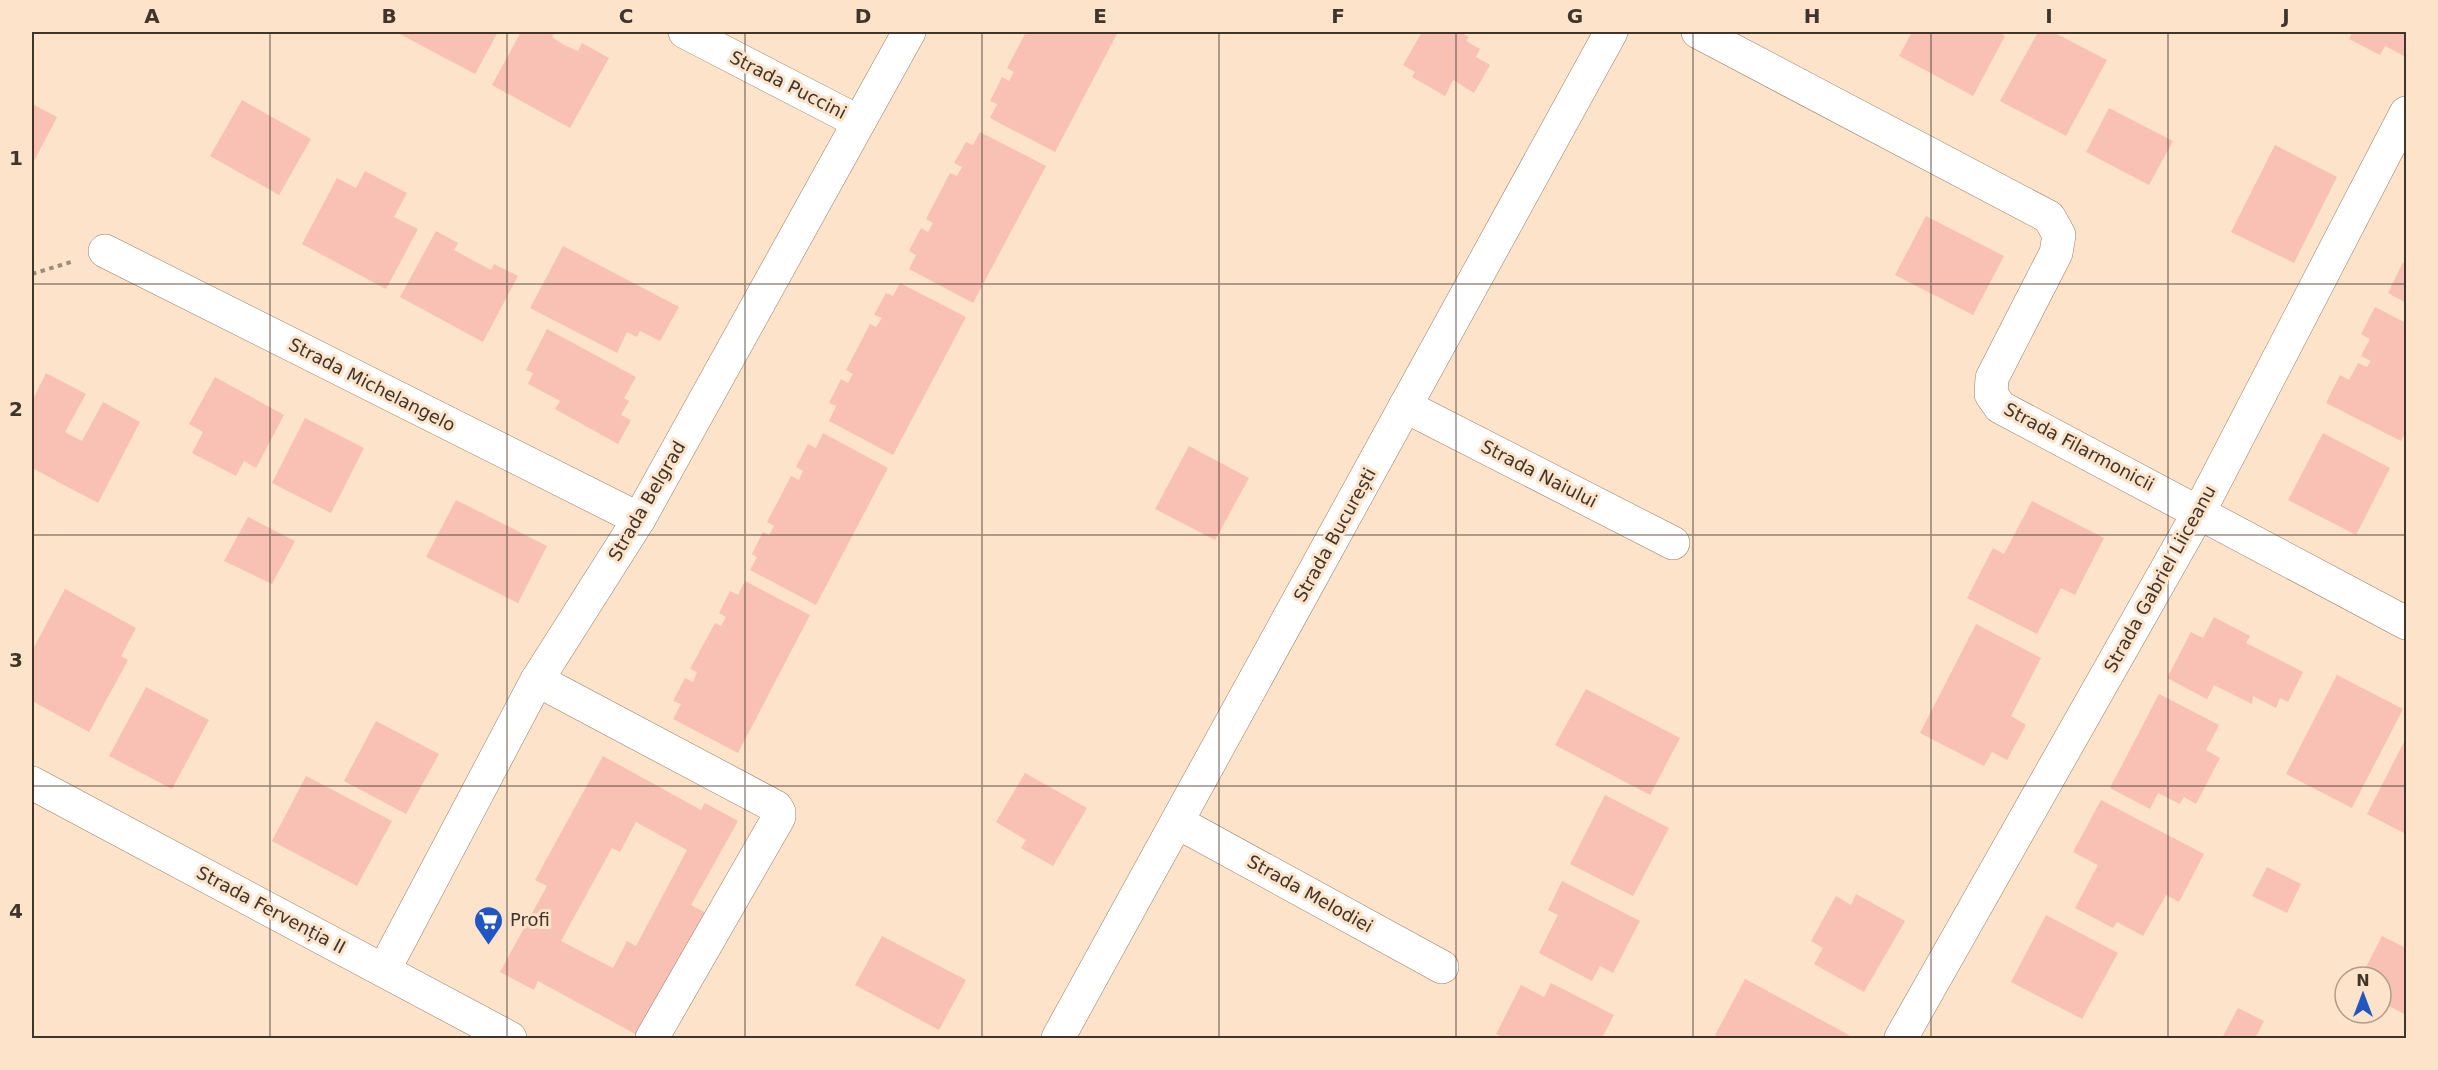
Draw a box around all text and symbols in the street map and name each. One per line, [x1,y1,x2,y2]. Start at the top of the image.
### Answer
text: A [144,4,160,28]
text: B [381,4,397,28]
text: C [619,4,633,28]
text: D [855,4,871,28]
text: E [1093,4,1107,28]
text: F [1331,4,1345,28]
text: G [1567,4,1583,28]
text: H [1804,4,1820,28]
text: I [2045,4,2053,28]
text: J [2280,4,2290,28]
street label: Strada Puccini [726,46,850,123]
text: 1 [9,146,23,170]
street label: Strada Michelangelo [286,333,459,436]
text: 2 [9,397,23,421]
street label: Strada Filarmonicii [2001,398,2158,495]
street label: Strada Naiului [1478,435,1601,512]
street label: Strada Belgrad [604,437,689,564]
street label: Strada București [1289,464,1380,605]
street label: Strada Gabriel Liiceanu [2099,482,2220,676]
text: 3 [9,648,23,672]
street label: Strada Melodiei [1244,850,1377,937]
street label: Strada Fervenția II [193,861,349,958]
text: 4 [9,899,23,923]
supermarket icon: Profi [473,904,505,946]
place label: Profi [510,909,550,930]
north arrow [2333,965,2393,1025]
text: N [2356,971,2370,990]

